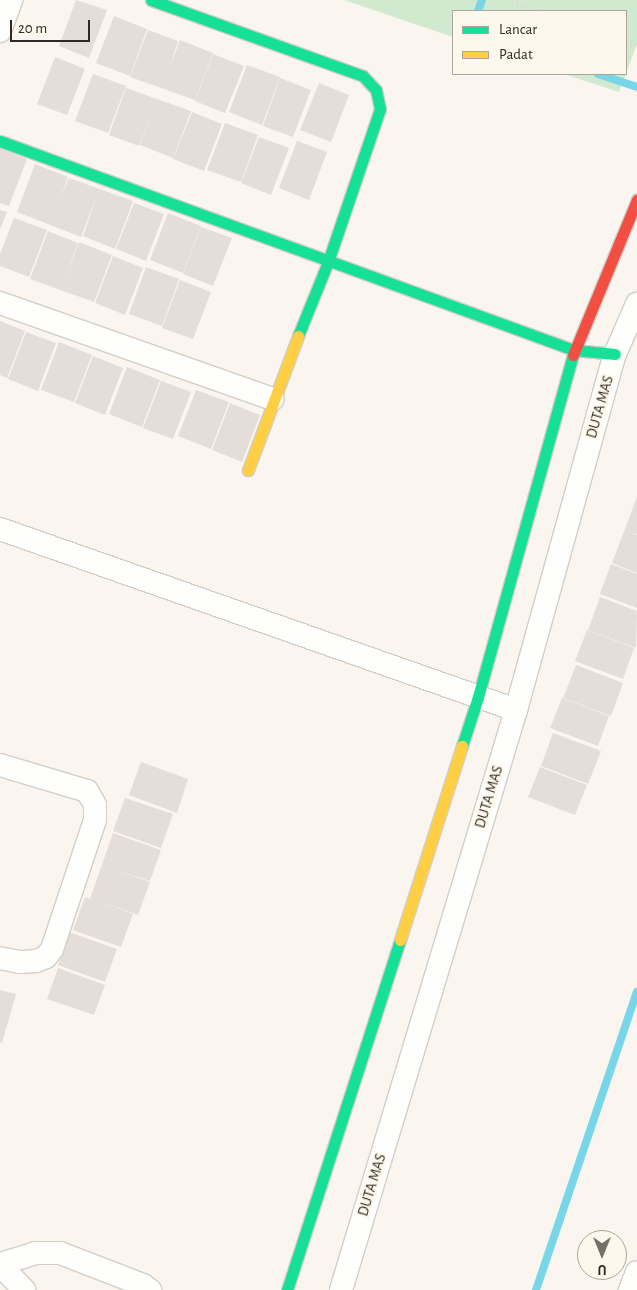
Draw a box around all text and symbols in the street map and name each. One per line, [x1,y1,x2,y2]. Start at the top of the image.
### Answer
scale bar [12,10,92,42]
legend [452,10,627,75]
text: 20 m [18,21,47,36]
text: Lancar [499,22,537,37]
text: Padat [499,47,533,62]
street label: DUTA MAS [582,374,618,440]
street label: DUTA MAS [471,764,507,830]
street label: DUTA MAS [354,1152,390,1218]
north arrow [577,1230,627,1280]
text: U [598,1262,606,1276]

